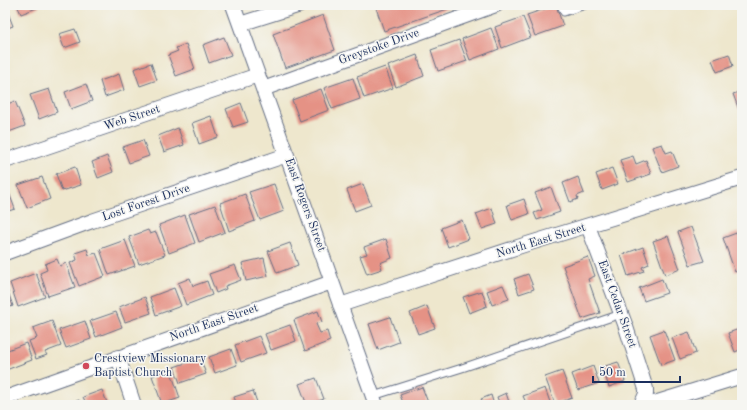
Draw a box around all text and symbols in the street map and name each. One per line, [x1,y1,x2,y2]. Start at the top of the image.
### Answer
street label: Greystoke Drive [337,27,421,67]
street label: Web Street [102,103,162,133]
street label: East Rogers Street [282,157,328,253]
street label: Lost Forest Drive [101,182,192,224]
street label: North East Street [495,222,587,260]
street label: East Cedar Street [595,258,639,350]
street label: North East Street [168,302,260,344]
place label: Crestview Missionary Baptist Church [94,353,207,379]
scale bar [593,358,680,384]
marker: Crestview Missionary Baptist Church [81,361,91,371]
text: 50 m [599,366,626,379]

